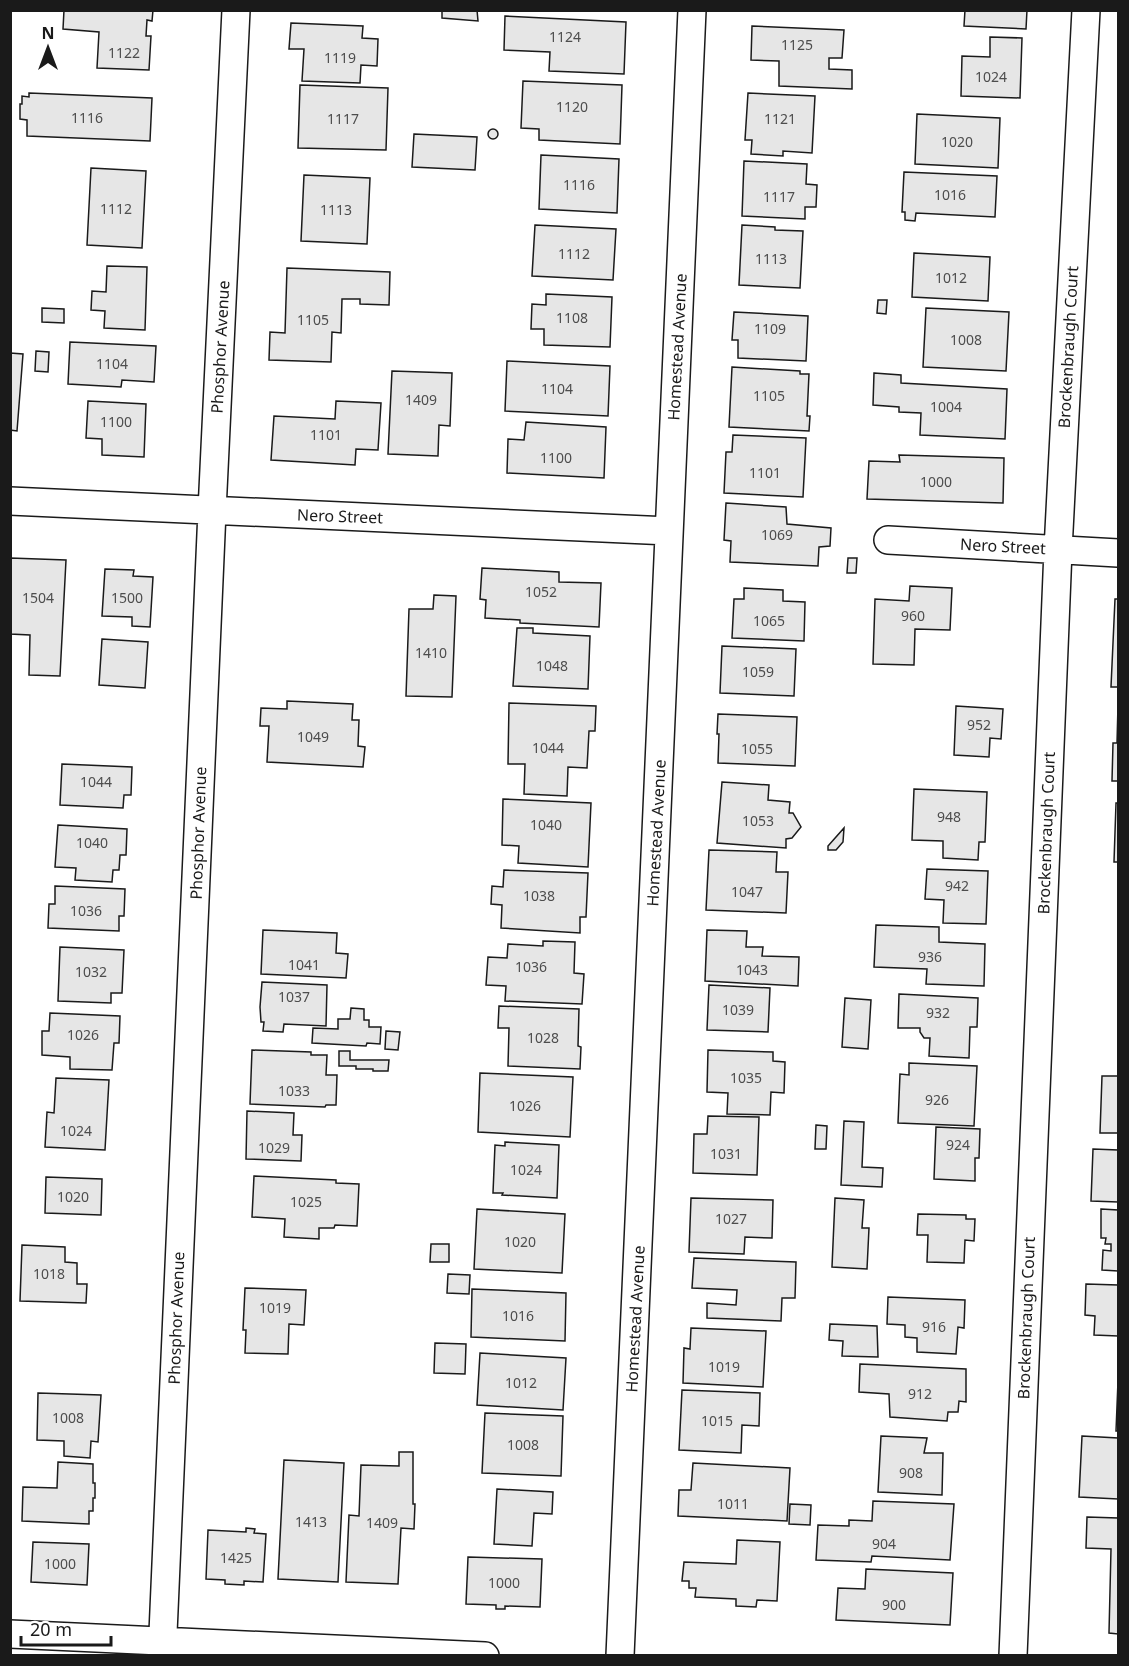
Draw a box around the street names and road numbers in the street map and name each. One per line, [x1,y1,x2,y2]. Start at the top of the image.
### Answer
street label: Brockenbraugh Court [1053,265,1083,429]
street label: Homestead Avenue [662,273,692,421]
street label: Phosphor Avenue [206,280,234,414]
street label: Nero Street [297,504,384,529]
street label: Nero Street [959,533,1047,559]
street label: Brockenbraugh Court [1032,751,1060,915]
street label: Homestead Avenue [641,759,671,907]
street label: Phosphor Avenue [185,766,211,900]
street label: Brockenbraugh Court [1012,1236,1040,1400]
street label: Homestead Avenue [620,1245,650,1393]
street label: Phosphor Avenue [163,1251,189,1385]

